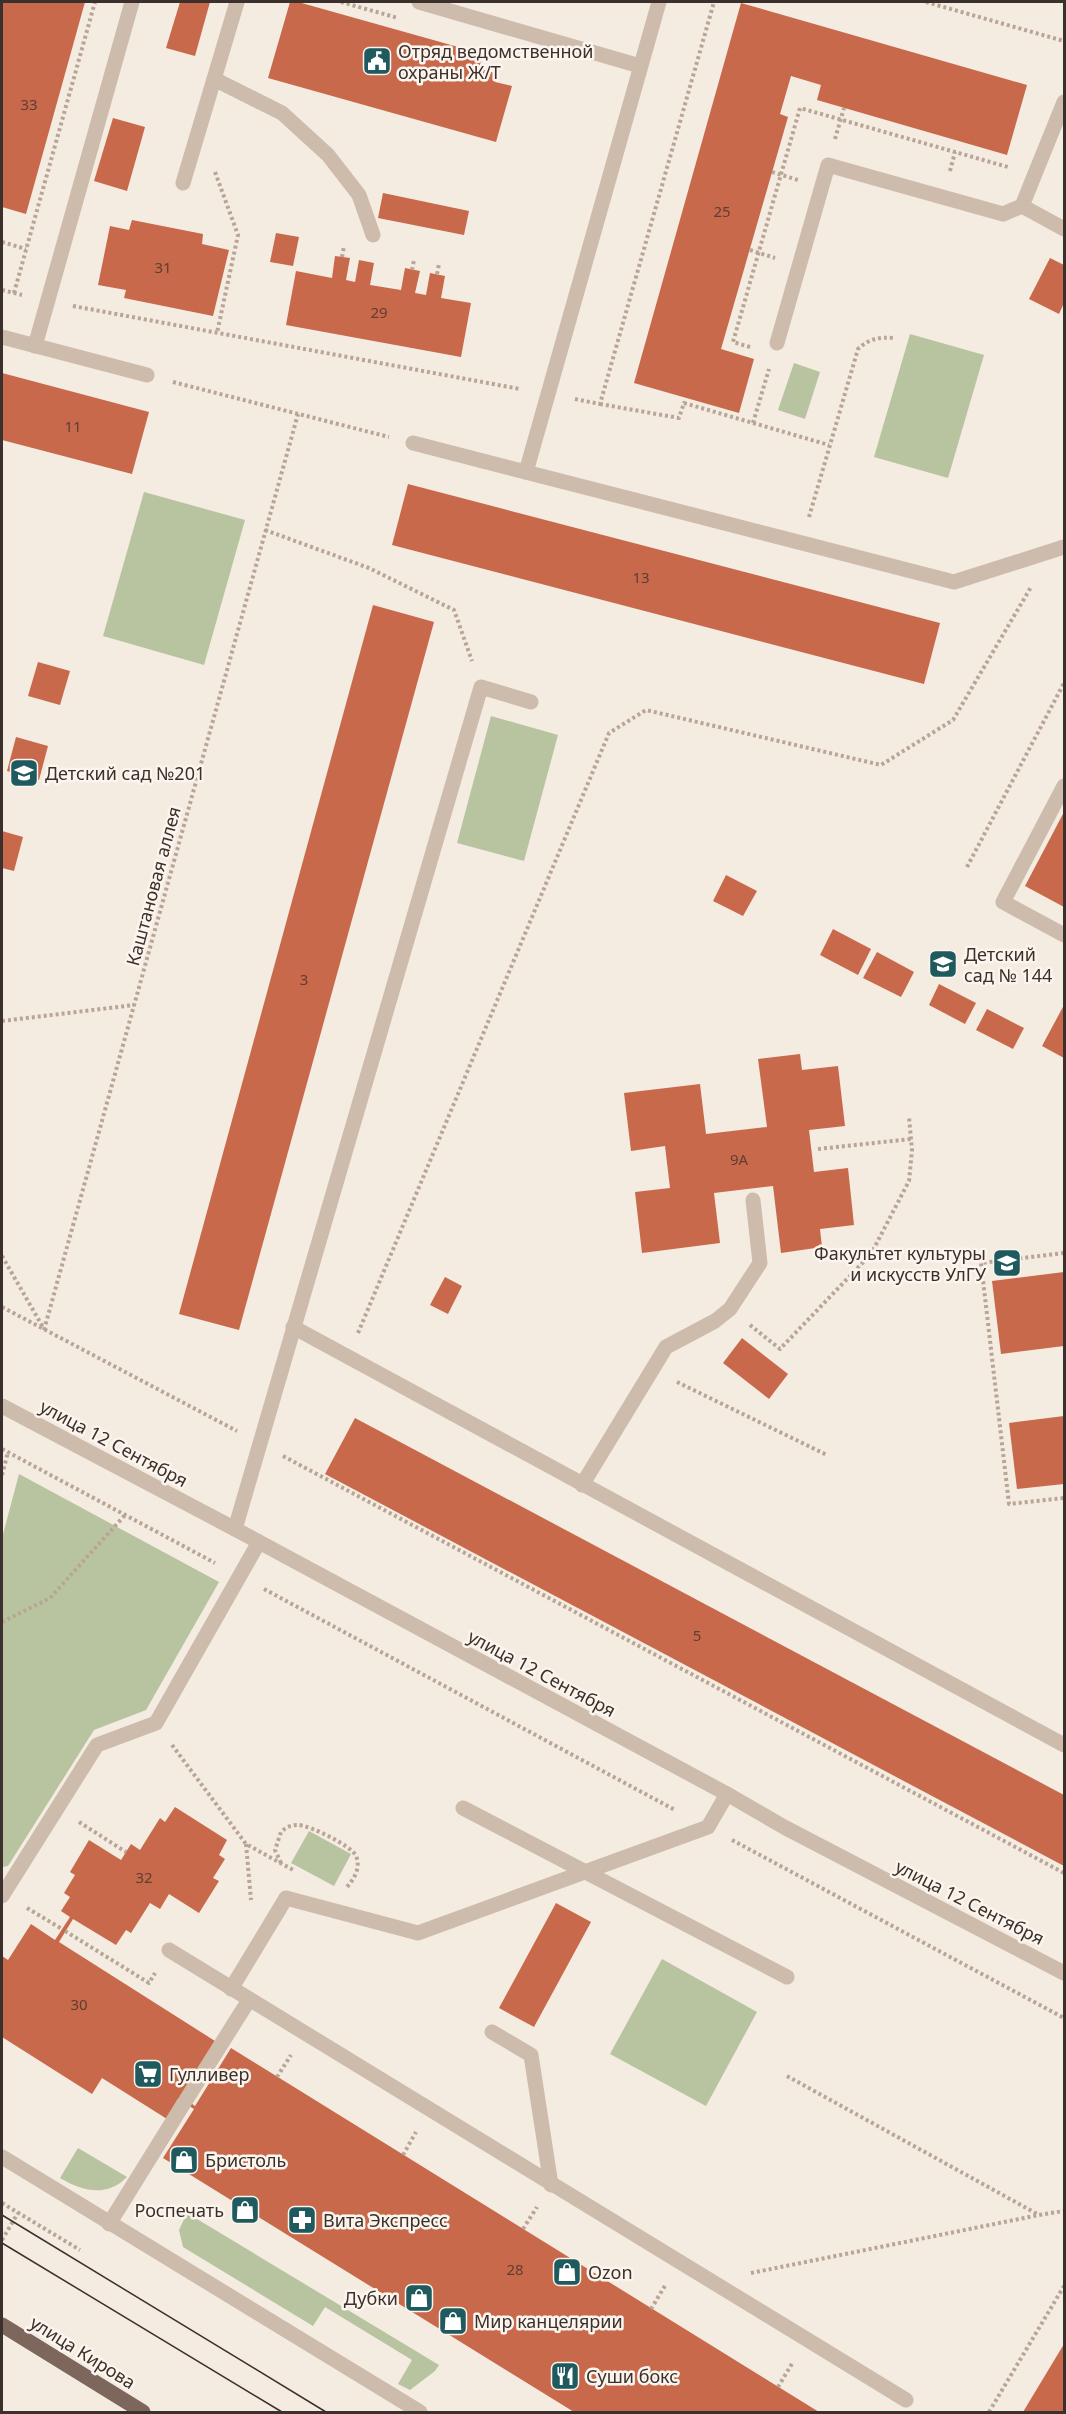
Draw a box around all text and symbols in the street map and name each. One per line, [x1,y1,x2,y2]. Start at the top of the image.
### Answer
place label: Отряд ведомственной охраны Ж/Т [398,39,593,84]
public building icon: Отряд ведомственной охраны Ж/Т [361,45,393,77]
house number: 33 [20,94,38,114]
house number: 25 [713,201,731,221]
house number: 31 [154,257,172,277]
house number: 29 [370,302,388,322]
house number: 11 [64,416,82,436]
house number: 13 [632,567,650,587]
school or university icon: Детский сад №201 [8,757,40,789]
place label: Детский сад №201 [45,761,205,785]
street label: Каштановая аллея [120,804,186,968]
place label: Детский сад № 144 [964,942,1052,987]
school or university icon: Детский сад № 144 [927,948,959,980]
house number: 3 [300,969,308,989]
house number: 9А [730,1149,749,1169]
place label: Факультет культуры и искусств УлГУ [814,1241,987,1286]
school or university icon: Факультет культуры и искусств УлГУ [991,1247,1023,1279]
street label: улица 12 Сентября [36,1394,192,1492]
street label: улица 12 Сентября [464,1624,620,1722]
house number: 5 [693,1625,701,1645]
street label: улица 12 Сентября [891,1854,1049,1950]
house number: 32 [135,1867,153,1887]
house number: 30 [70,1994,88,2014]
supermarket icon: Гулливер [132,2058,164,2090]
place label: Гулливер [169,2062,249,2086]
shop icon: Бристоль [168,2144,200,2176]
place label: Бристоль [205,2148,286,2172]
shop icon: Роспечать [229,2194,261,2226]
place label: Роспечать [134,2198,224,2222]
pharmacy icon: Вита Экспресс [286,2204,318,2236]
place label: Вита Экспресс [323,2208,448,2232]
shop icon: Ozon [551,2256,583,2288]
house number: 28 [506,2259,524,2279]
place label: Ozon [588,2260,633,2284]
shop icon: Дубки [403,2282,435,2314]
place label: Дубки [344,2286,398,2310]
shop icon: Мир канцелярии [437,2305,469,2337]
place label: Мир канцелярии [474,2309,623,2333]
street label: улица Кирова [26,2310,140,2394]
restaurant icon: Суши бокс [549,2360,581,2392]
place label: Суши бокс [586,2364,678,2388]

